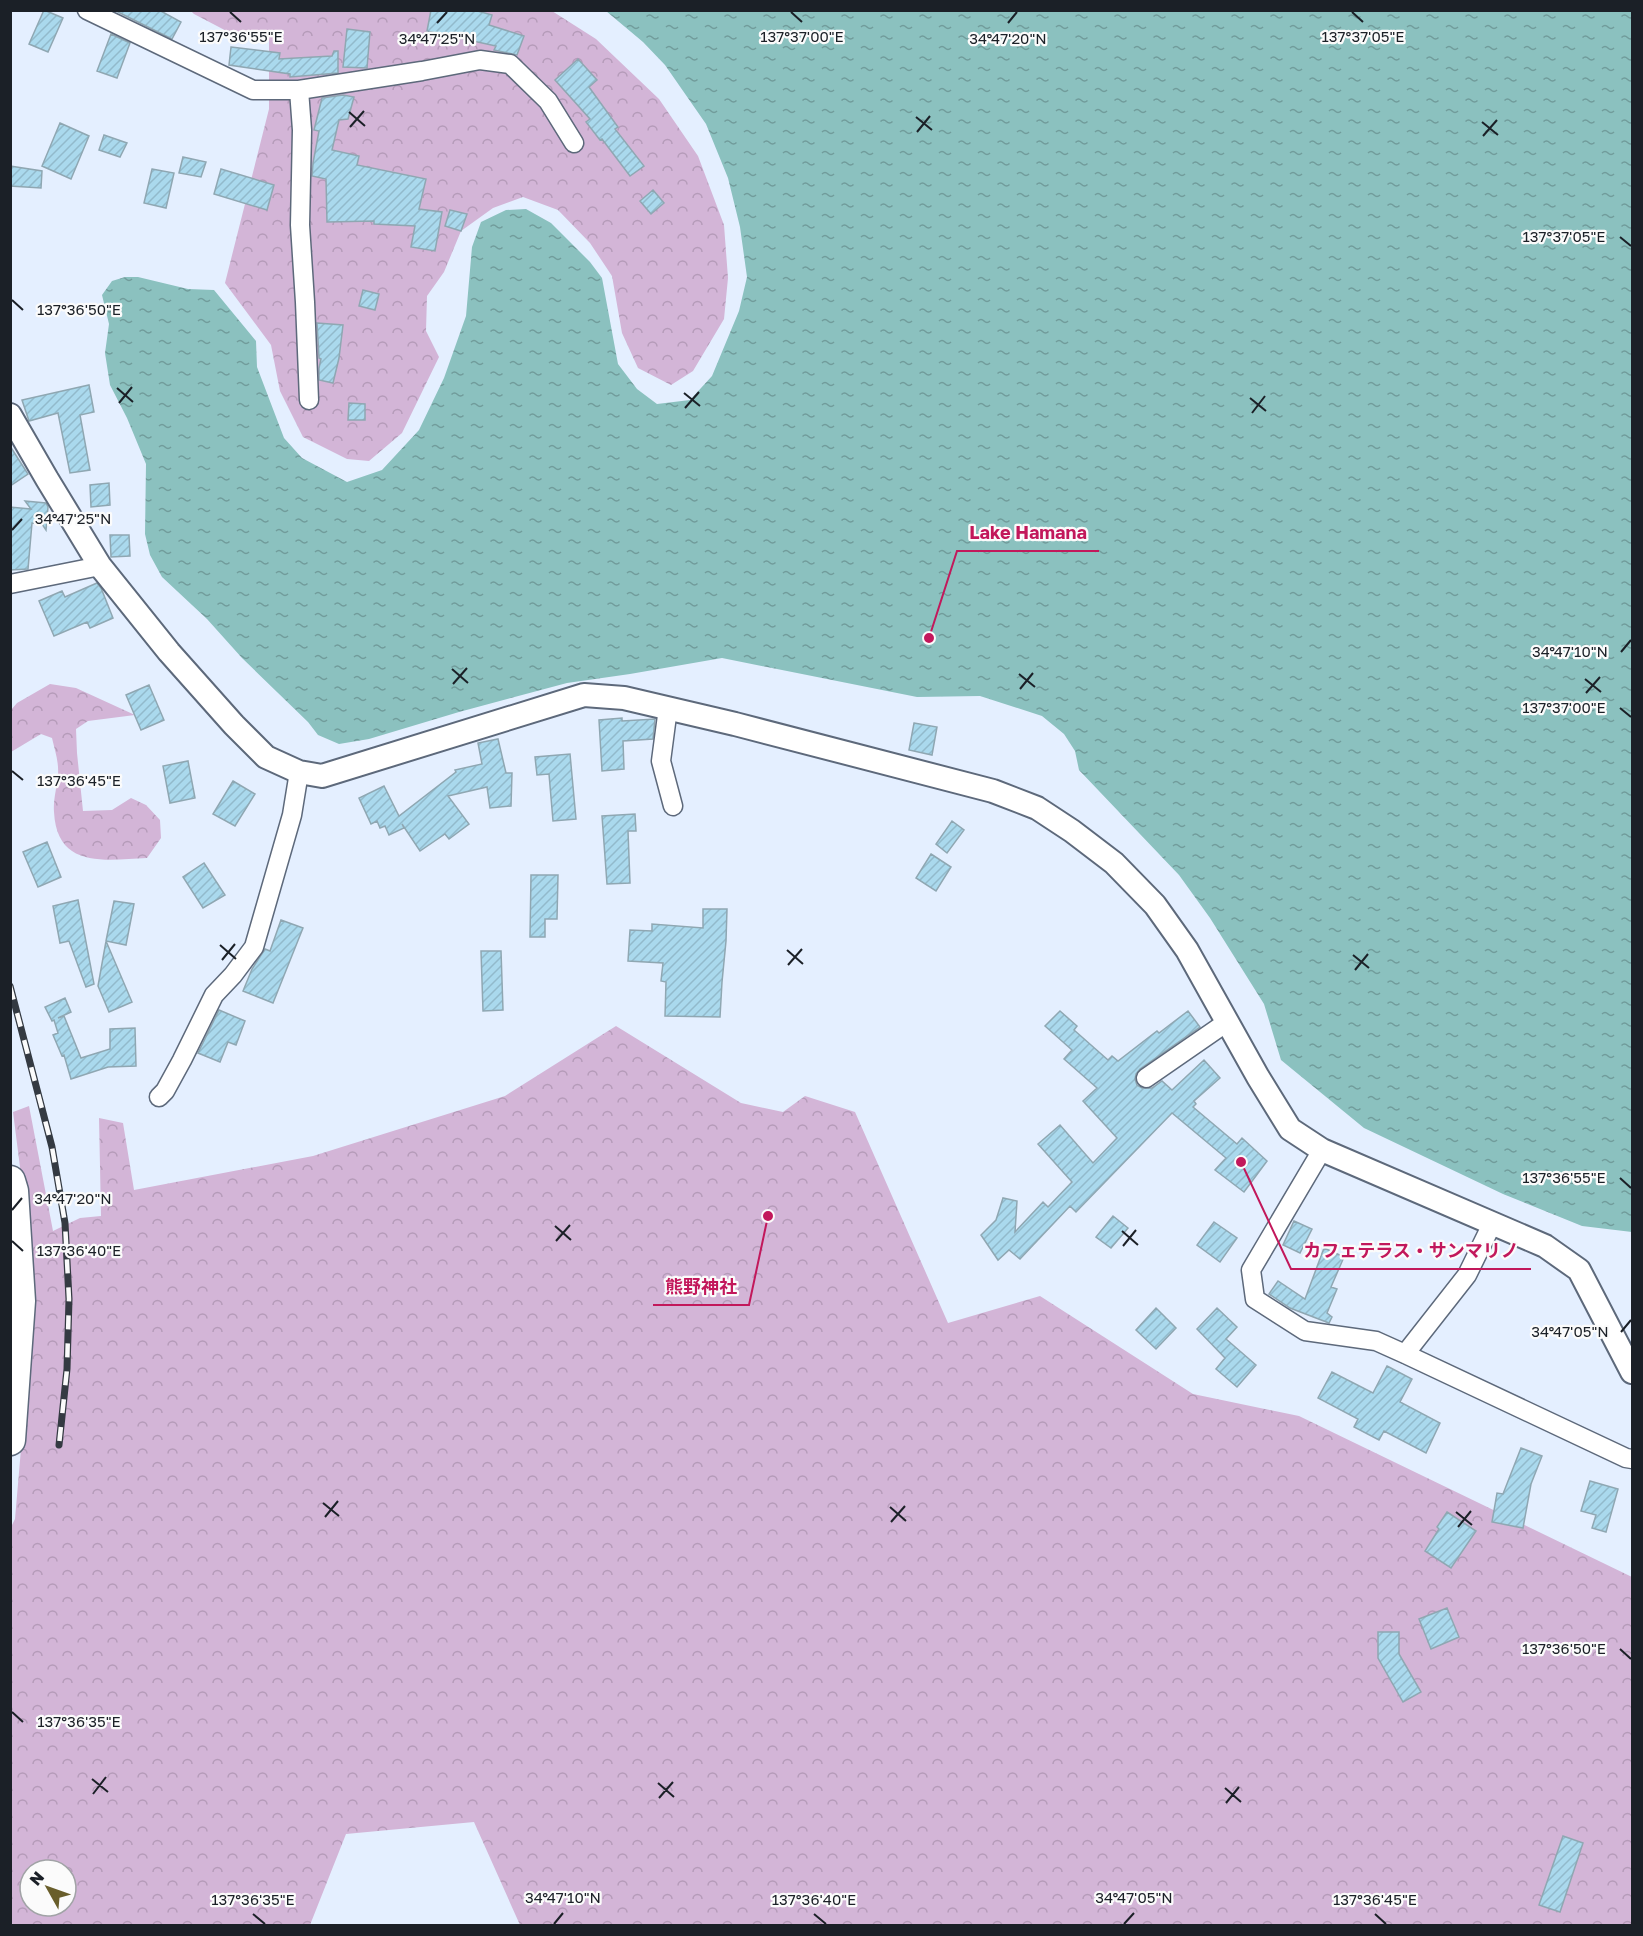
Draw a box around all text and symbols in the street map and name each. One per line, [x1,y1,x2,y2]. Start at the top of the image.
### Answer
text: 137°36'55"E [199,27,283,45]
text: 137°37'00"E [760,27,844,45]
text: 137°37'05"E [1322,27,1404,45]
text: 34°47'25"N [399,29,475,47]
text: 34°47'20"N [969,29,1047,47]
text: 137°37'05"E [1523,227,1605,245]
text: 137°36'50"E [37,300,121,318]
text: 34°47'25"N [35,509,111,527]
callout: Lake Hamana [957,515,1099,551]
text: Lake Hamana [969,521,1087,543]
text: 34°47'10"N [1532,642,1608,660]
text: 137°37'00"E [1522,698,1606,716]
text: 137°36'45"E [37,771,121,789]
text: 137°36'55"E [1522,1168,1606,1186]
text: 34°47'20"N [34,1189,112,1207]
callout: カフェテラス・サンマリノ [1291,1233,1531,1269]
text: カフェテラス・サンマリノ [1303,1239,1519,1261]
text: 137°36'40"E [37,1241,121,1259]
callout: 熊野神社 [653,1269,749,1305]
text: 熊野神社 [665,1275,737,1297]
text: 34°47'05"N [1531,1322,1609,1340]
text: 137°36'50"E [1522,1639,1606,1657]
text: 137°36'35"E [37,1712,121,1730]
north arrow [18,1858,78,1918]
text: N [25,1867,48,1889]
text: 34°47'10"N [525,1888,601,1906]
text: 34°47'05"N [1095,1888,1173,1906]
text: 137°36'35"E [211,1890,295,1908]
text: 137°36'40"E [772,1890,856,1908]
text: 137°36'45"E [1333,1890,1417,1908]

